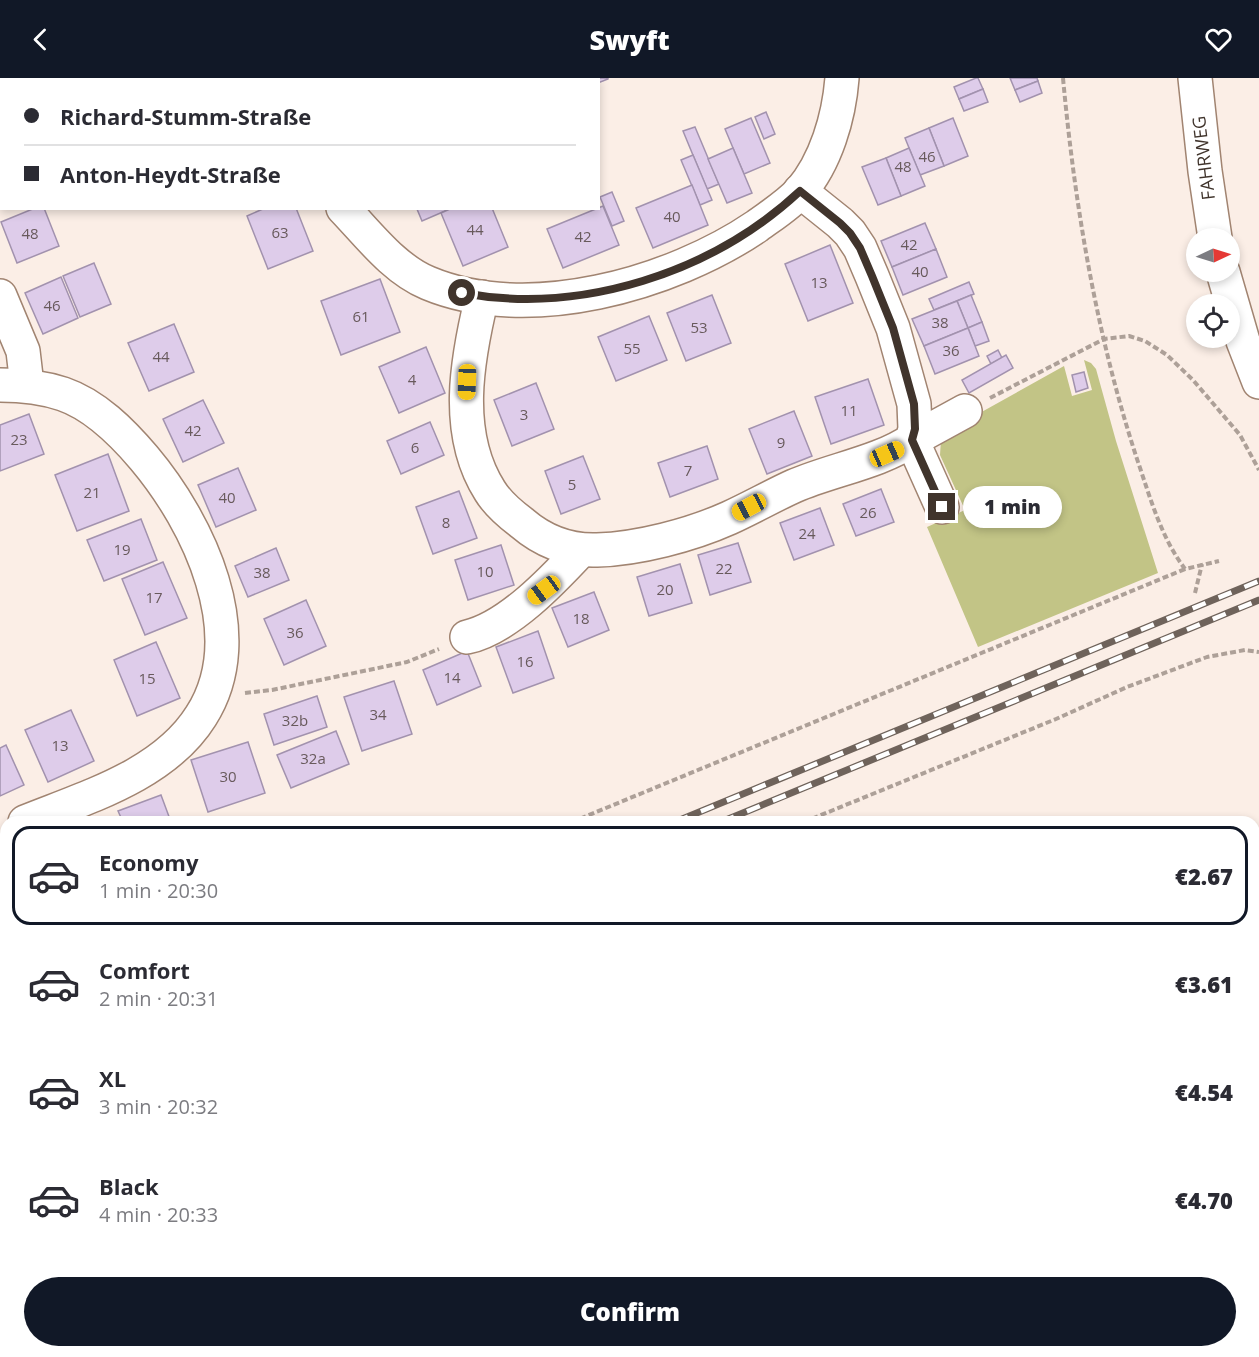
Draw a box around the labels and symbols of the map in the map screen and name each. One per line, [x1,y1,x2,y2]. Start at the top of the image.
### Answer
street label: FAHRWEG [1186,115,1220,202]
house number: 46 [918,146,936,166]
house number: 48 [894,156,912,176]
house number: 40 [663,206,681,226]
house number: 44 [466,219,484,239]
house number: 63 [271,222,289,242]
house number: 48 [21,223,39,243]
house number: 42 [574,226,592,246]
north arrow [1186,228,1240,282]
house number: 42 [900,234,918,254]
house number: 40 [911,261,929,281]
house number: 13 [810,272,828,292]
route start [448,279,475,306]
house number: 46 [43,295,61,315]
house number: 61 [352,306,370,326]
house number: 38 [931,312,949,332]
house number: 53 [690,317,708,337]
house number: 55 [623,338,641,358]
house number: 36 [942,340,960,360]
house number: 44 [152,346,170,366]
car [457,364,477,400]
house number: 4 [408,369,417,389]
house number: 11 [840,400,858,420]
house number: 3 [520,404,528,424]
house number: 42 [184,420,202,440]
house number: 23 [10,429,28,449]
house number: 9 [777,432,785,452]
house number: 6 [411,437,419,457]
car [867,438,907,470]
house number: 7 [684,460,692,480]
house number: 5 [568,474,576,494]
house number: 21 [83,482,101,502]
callout: 1 min [963,486,1062,528]
house number: 40 [218,487,236,507]
car [729,491,769,523]
route end [928,493,955,520]
house number: 26 [859,502,877,522]
house number: 8 [442,512,450,532]
house number: 24 [798,523,816,543]
house number: 19 [113,539,131,559]
house number: 22 [715,558,733,578]
house number: 10 [476,561,494,581]
house number: 38 [253,562,271,582]
car [524,572,564,608]
house number: 20 [656,579,674,599]
house number: 17 [145,587,163,607]
house number: 18 [572,608,590,628]
house number: 36 [286,622,304,642]
house number: 16 [516,651,534,671]
house number: 14 [443,667,461,687]
house number: 15 [138,668,156,688]
house number: 34 [369,704,387,724]
house number: 32b [282,710,308,730]
house number: 13 [51,735,69,755]
house number: 32a [300,748,326,768]
house number: 30 [219,766,237,786]

